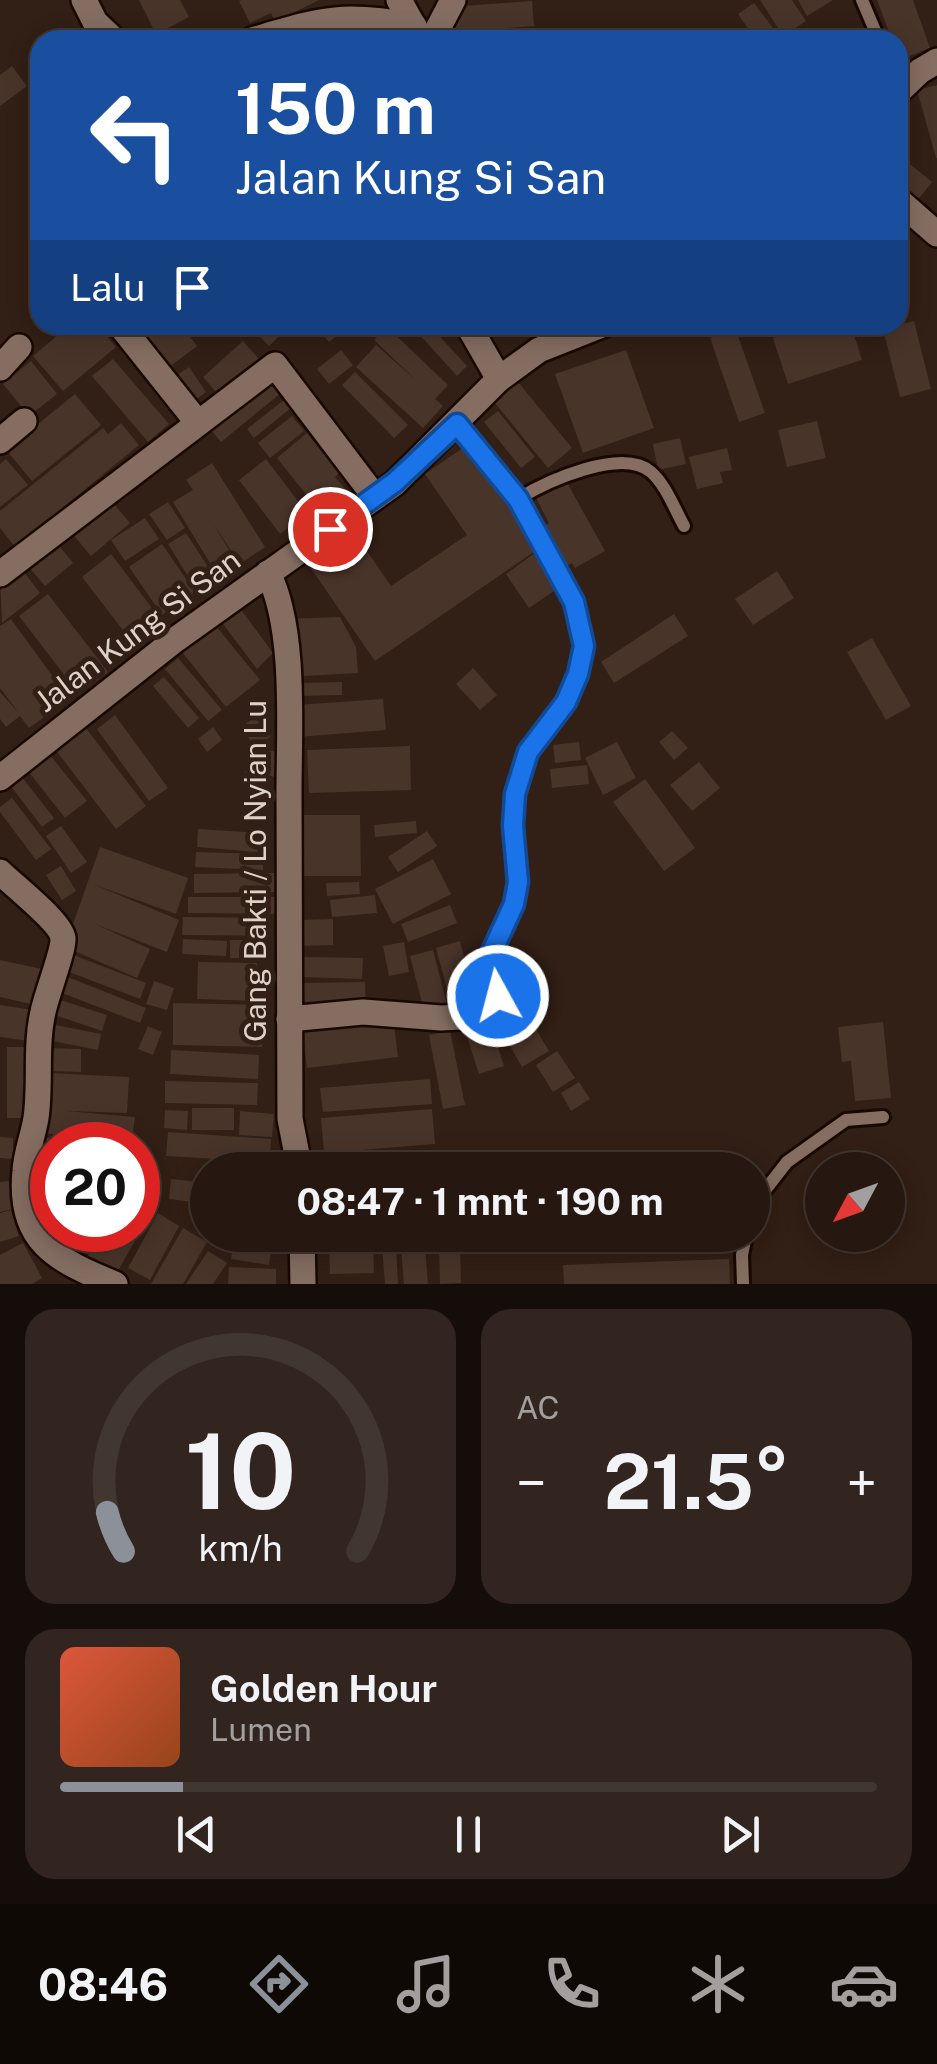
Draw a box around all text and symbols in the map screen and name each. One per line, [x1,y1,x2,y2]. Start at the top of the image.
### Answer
text: 150 m [235,67,436,150]
icon: left [70,70,200,200]
text: Jalan Kung Si San [235,151,606,204]
icon: arrive [165,260,220,315]
text: Lalu [70,265,145,310]
pin [288,487,373,572]
icon: arrive [303,502,358,557]
street label: Jalan Kung Si San [28,541,247,719]
street label: Gang Bakti / Lo Nyian Lu [237,700,273,1042]
position arrow [446,944,550,1048]
speed limit sign: 20 [30,1122,160,1252]
north arrow [805,1152,905,1252]
map controls [805,1152,905,1252]
text: 08:47 · 1 mnt · 190 m [296,1179,664,1224]
text: AC [516,1389,560,1426]
text: 10 [185,1410,296,1532]
text: 21.5° [603,1438,790,1526]
text: − [516,1451,547,1515]
text: + [847,1451,877,1515]
text: km/h [198,1527,283,1569]
text: Golden Hour [210,1666,437,1711]
text: Lumen [210,1711,312,1748]
icon: previous [169,1807,224,1862]
icon: pause [441,1807,496,1862]
icon: next [713,1807,768,1862]
icon: directions [244,1949,314,2019]
icon: music [391,1949,461,2019]
icon: phone [537,1949,607,2019]
icon: climate [683,1949,753,2019]
icon: car [829,1949,899,2019]
text: 08:46 [38,1958,168,2011]

